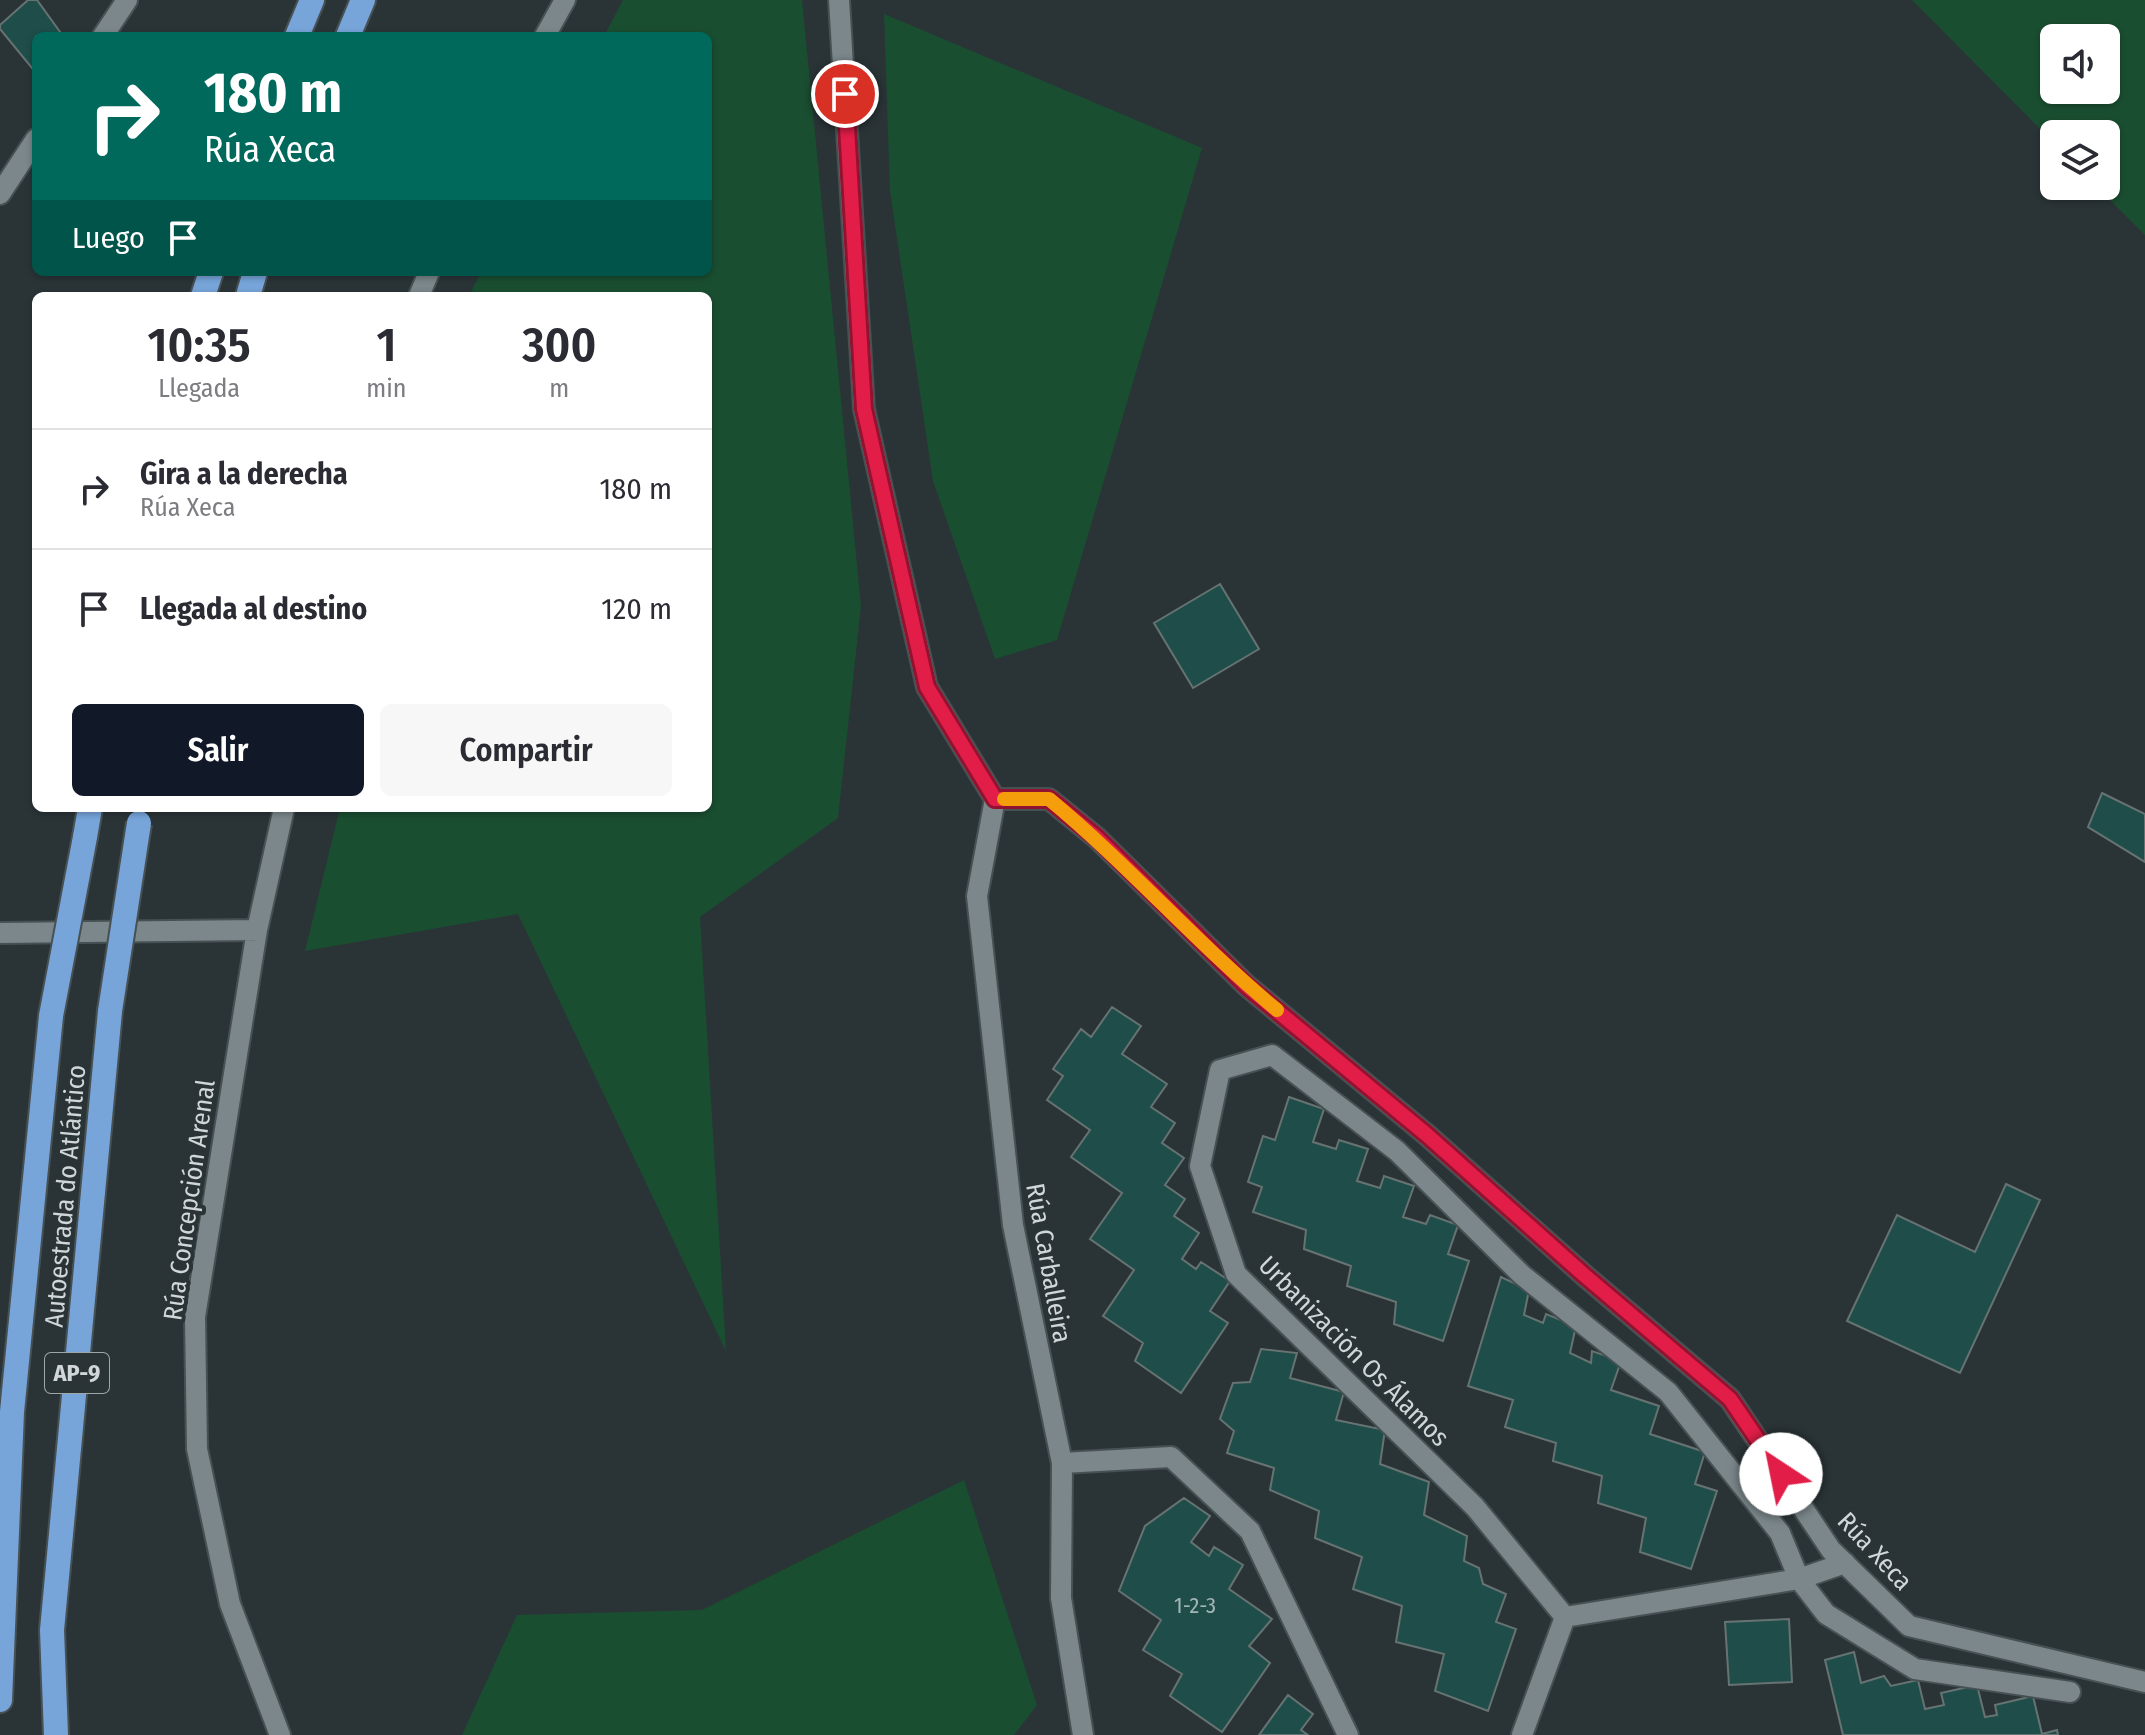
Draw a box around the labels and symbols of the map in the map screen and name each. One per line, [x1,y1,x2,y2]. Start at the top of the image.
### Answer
pin [811,60,879,128]
street label: Autoestrada do Atlántico [39,1063,92,1329]
street label: Rúa Concepción Arenal [157,1077,222,1323]
street label: Rúa Carballeira [1019,1181,1078,1345]
street label: Urbanización Os Álamos [1252,1250,1455,1453]
road number: AP-9 [45,1353,109,1393]
position arrow [1739,1432,1823,1516]
street label: Rúa Xeca [1831,1506,1919,1597]
house number: 1-2-3 [1174,1592,1216,1619]

